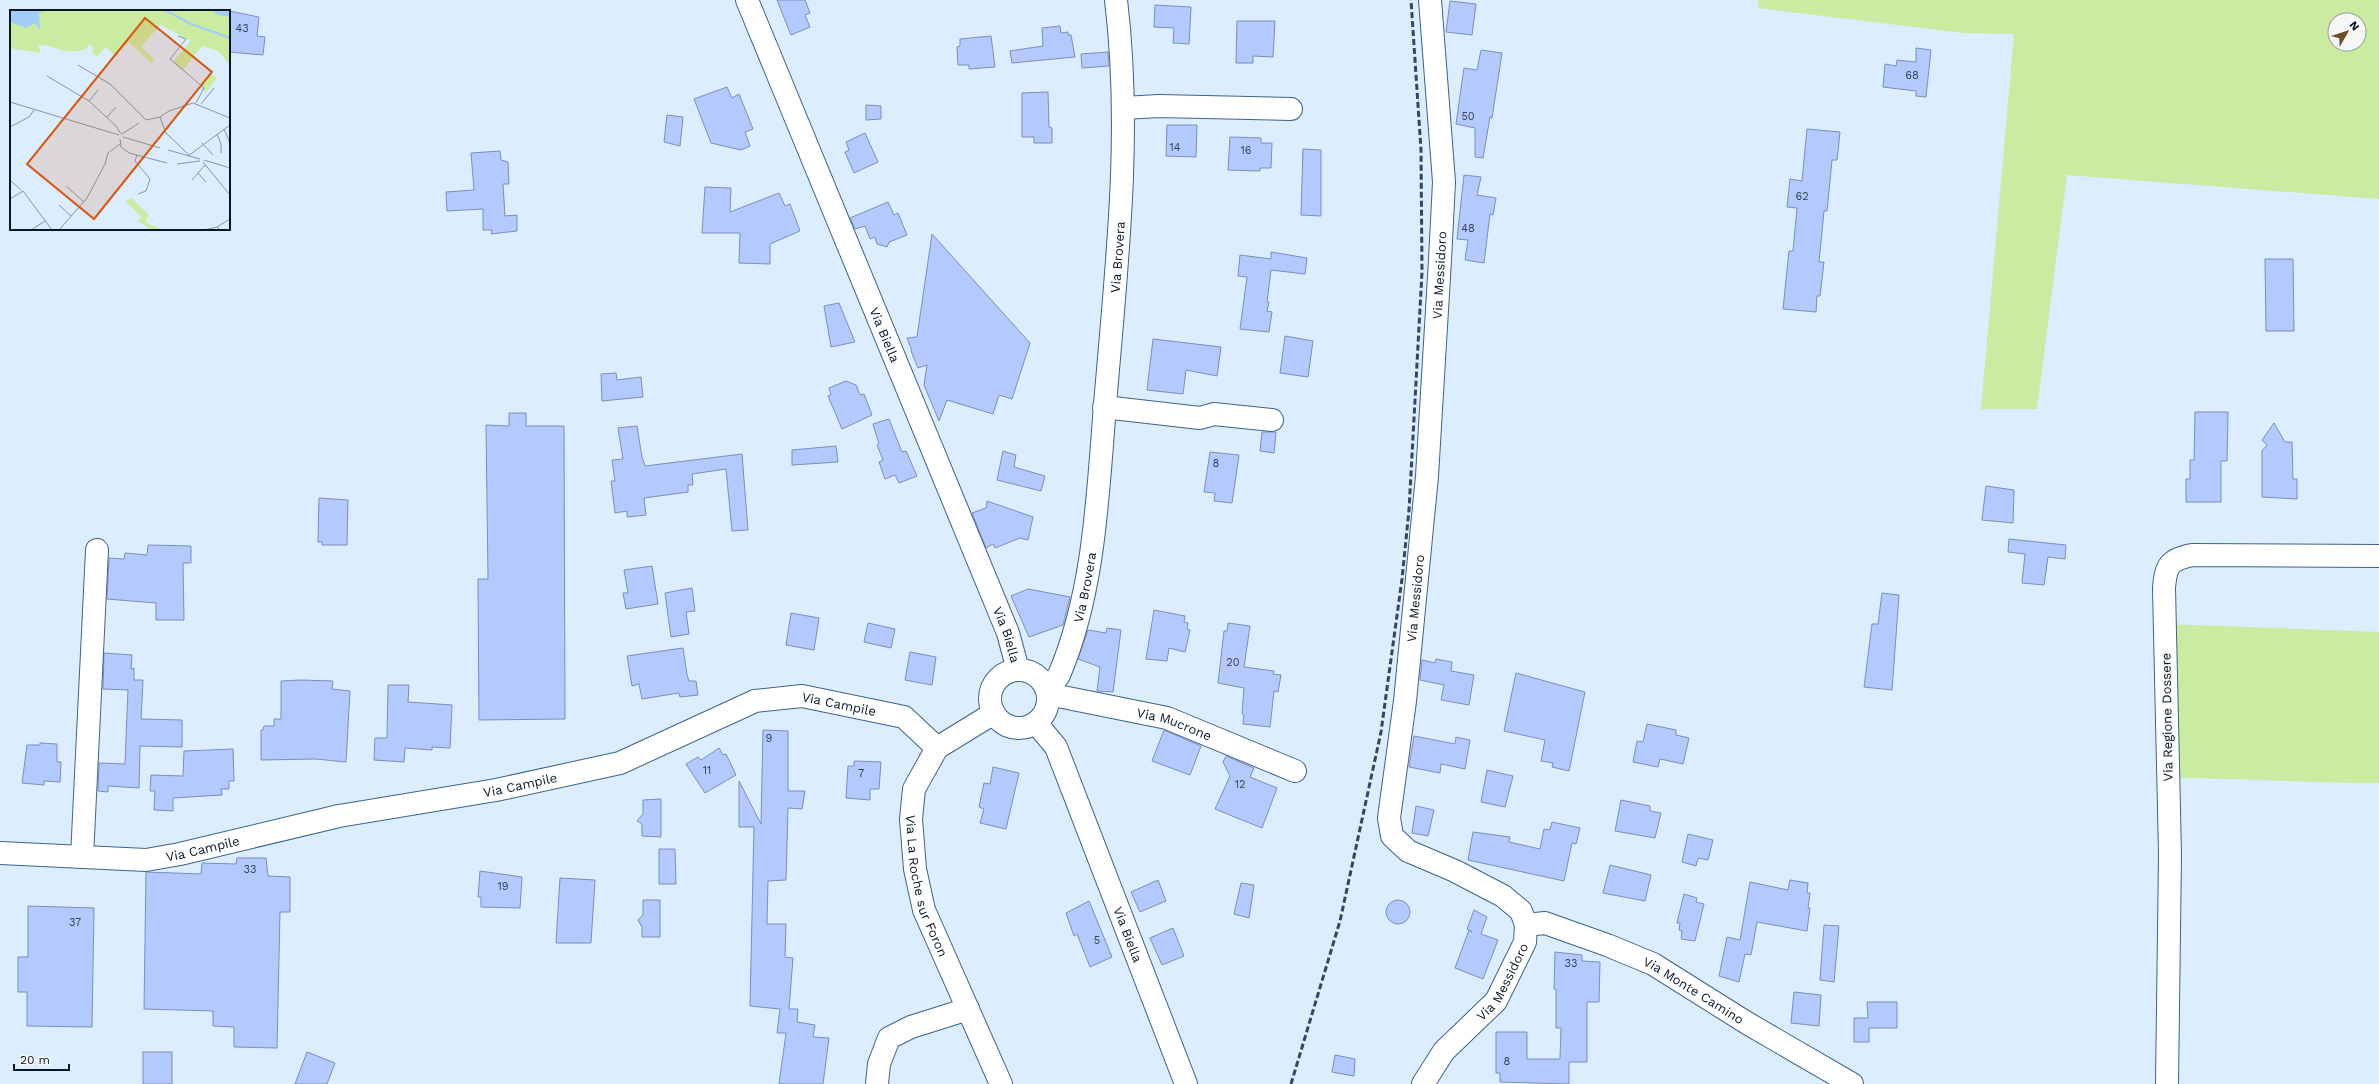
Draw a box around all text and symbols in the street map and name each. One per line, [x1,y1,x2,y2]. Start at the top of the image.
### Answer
inset map [10,10,230,230]
north arrow [2327,12,2367,52]
text: N [2347,19,2362,33]
house number: 43 [235,22,249,35]
house number: 68 [1905,69,1919,82]
house number: 50 [1461,110,1475,123]
house number: 14 [1169,141,1181,154]
house number: 16 [1241,144,1252,157]
house number: 62 [1795,190,1809,203]
street label: Via Brovera [1107,220,1127,293]
house number: 48 [1461,222,1475,235]
street label: Via Messidoro [1429,231,1449,320]
street label: Via Biella [867,305,903,365]
house number: 8 [1213,457,1220,470]
street label: Via Brovera [1070,550,1099,624]
street label: Via Messidoro [1403,554,1427,643]
street label: Via Biella [990,604,1023,665]
street label: Via Regione Dossere [2158,653,2176,781]
house number: 20 [1226,656,1240,669]
street label: Via Campile [801,689,878,719]
street label: Via Mucrone [1136,705,1214,743]
house number: 9 [766,732,773,745]
house number: 11 [703,764,711,777]
house number: 7 [858,767,864,780]
street label: Via Campile [482,769,558,800]
house number: 12 [1235,778,1245,791]
street label: Via La Roche sur Foron [903,814,951,959]
street label: Via Campile [165,833,241,864]
house number: 33 [244,863,256,876]
house number: 19 [497,880,509,893]
street label: Via Biella [1111,904,1146,965]
house number: 37 [69,916,81,929]
house number: 5 [1094,934,1100,947]
street label: Via Messidoro [1473,940,1531,1023]
street label: Via Monte Camino [1641,953,1747,1027]
house number: 33 [1565,957,1577,970]
scale bar [14,1046,69,1072]
text: 20 m [20,1053,50,1067]
house number: 8 [1504,1055,1511,1068]

